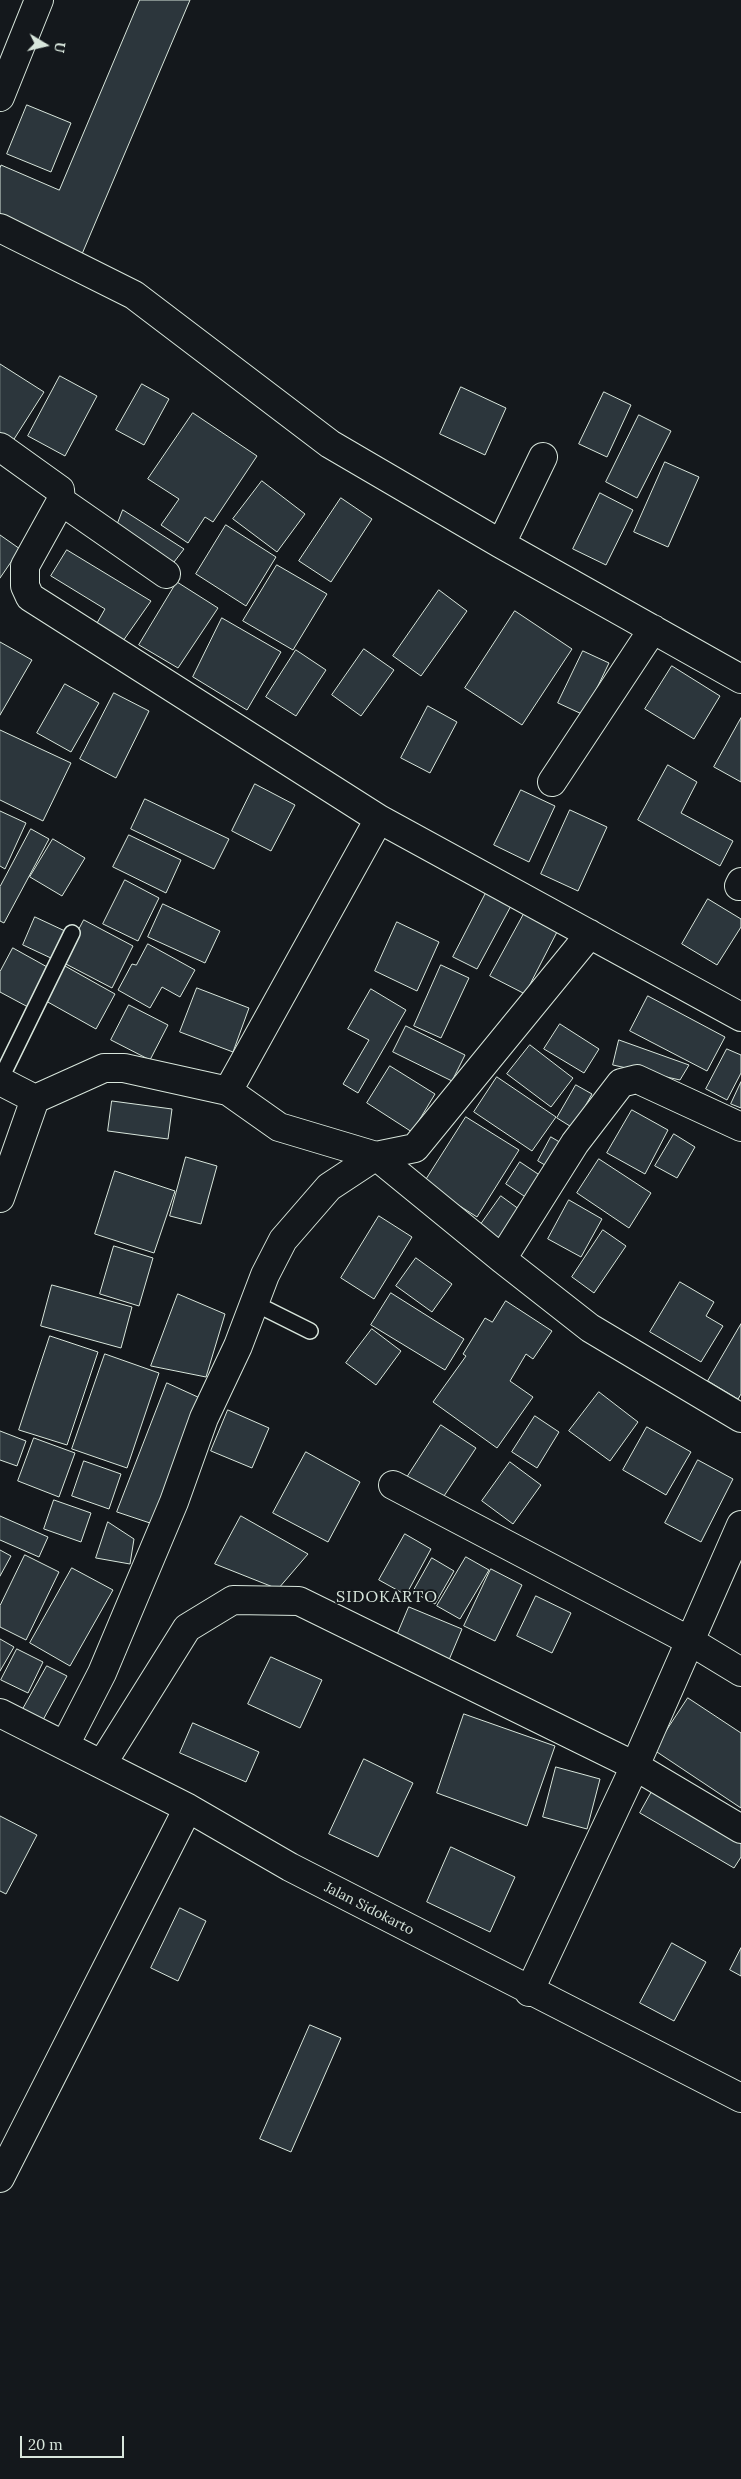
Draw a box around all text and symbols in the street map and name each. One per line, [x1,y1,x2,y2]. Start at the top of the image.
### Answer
north arrow [20,20,70,70]
text: U [50,41,70,54]
district label: SIDOKARTO [335,1587,439,1607]
street label: Jalan Sidokarto [321,1879,417,1939]
scale bar [22,2426,126,2458]
text: 20 m [28,2435,63,2454]

